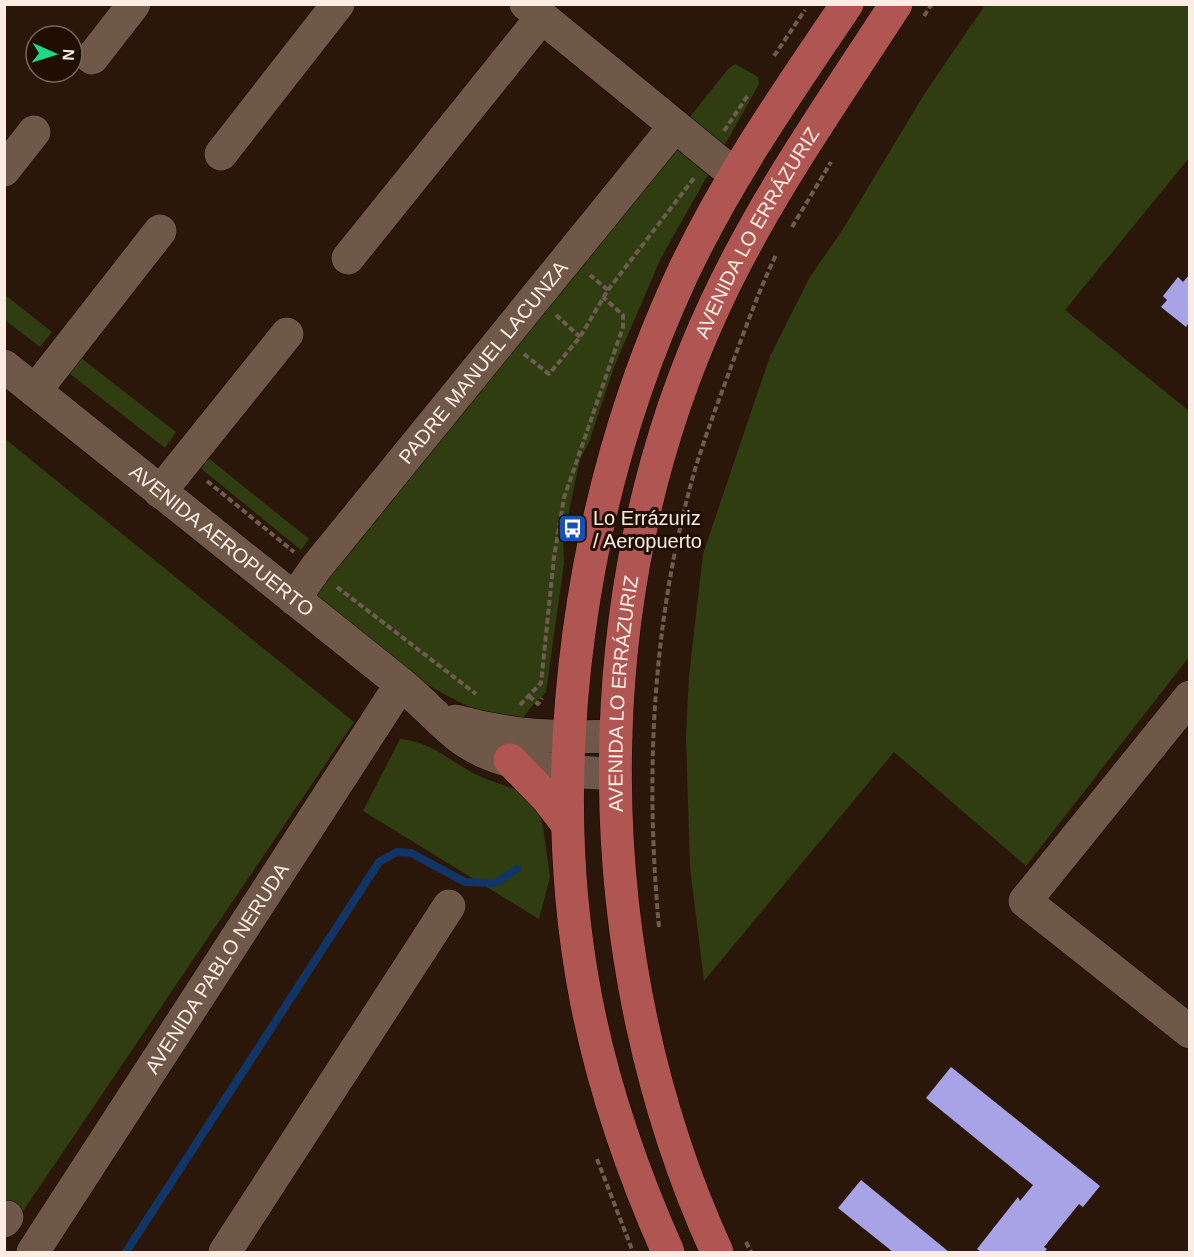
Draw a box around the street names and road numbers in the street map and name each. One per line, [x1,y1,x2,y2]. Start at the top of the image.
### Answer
street label: AVENIDA LO ERRÁZURIZ [690,123,823,342]
street label: PADRE MANUEL LACUNZA [394,256,572,468]
street label: AVENIDA AEROPUERTO [125,460,318,621]
street label: AVENIDA LO ERRÁZURIZ [604,574,642,812]
street label: AVENIDA PABLO NERUDA [141,859,293,1078]

